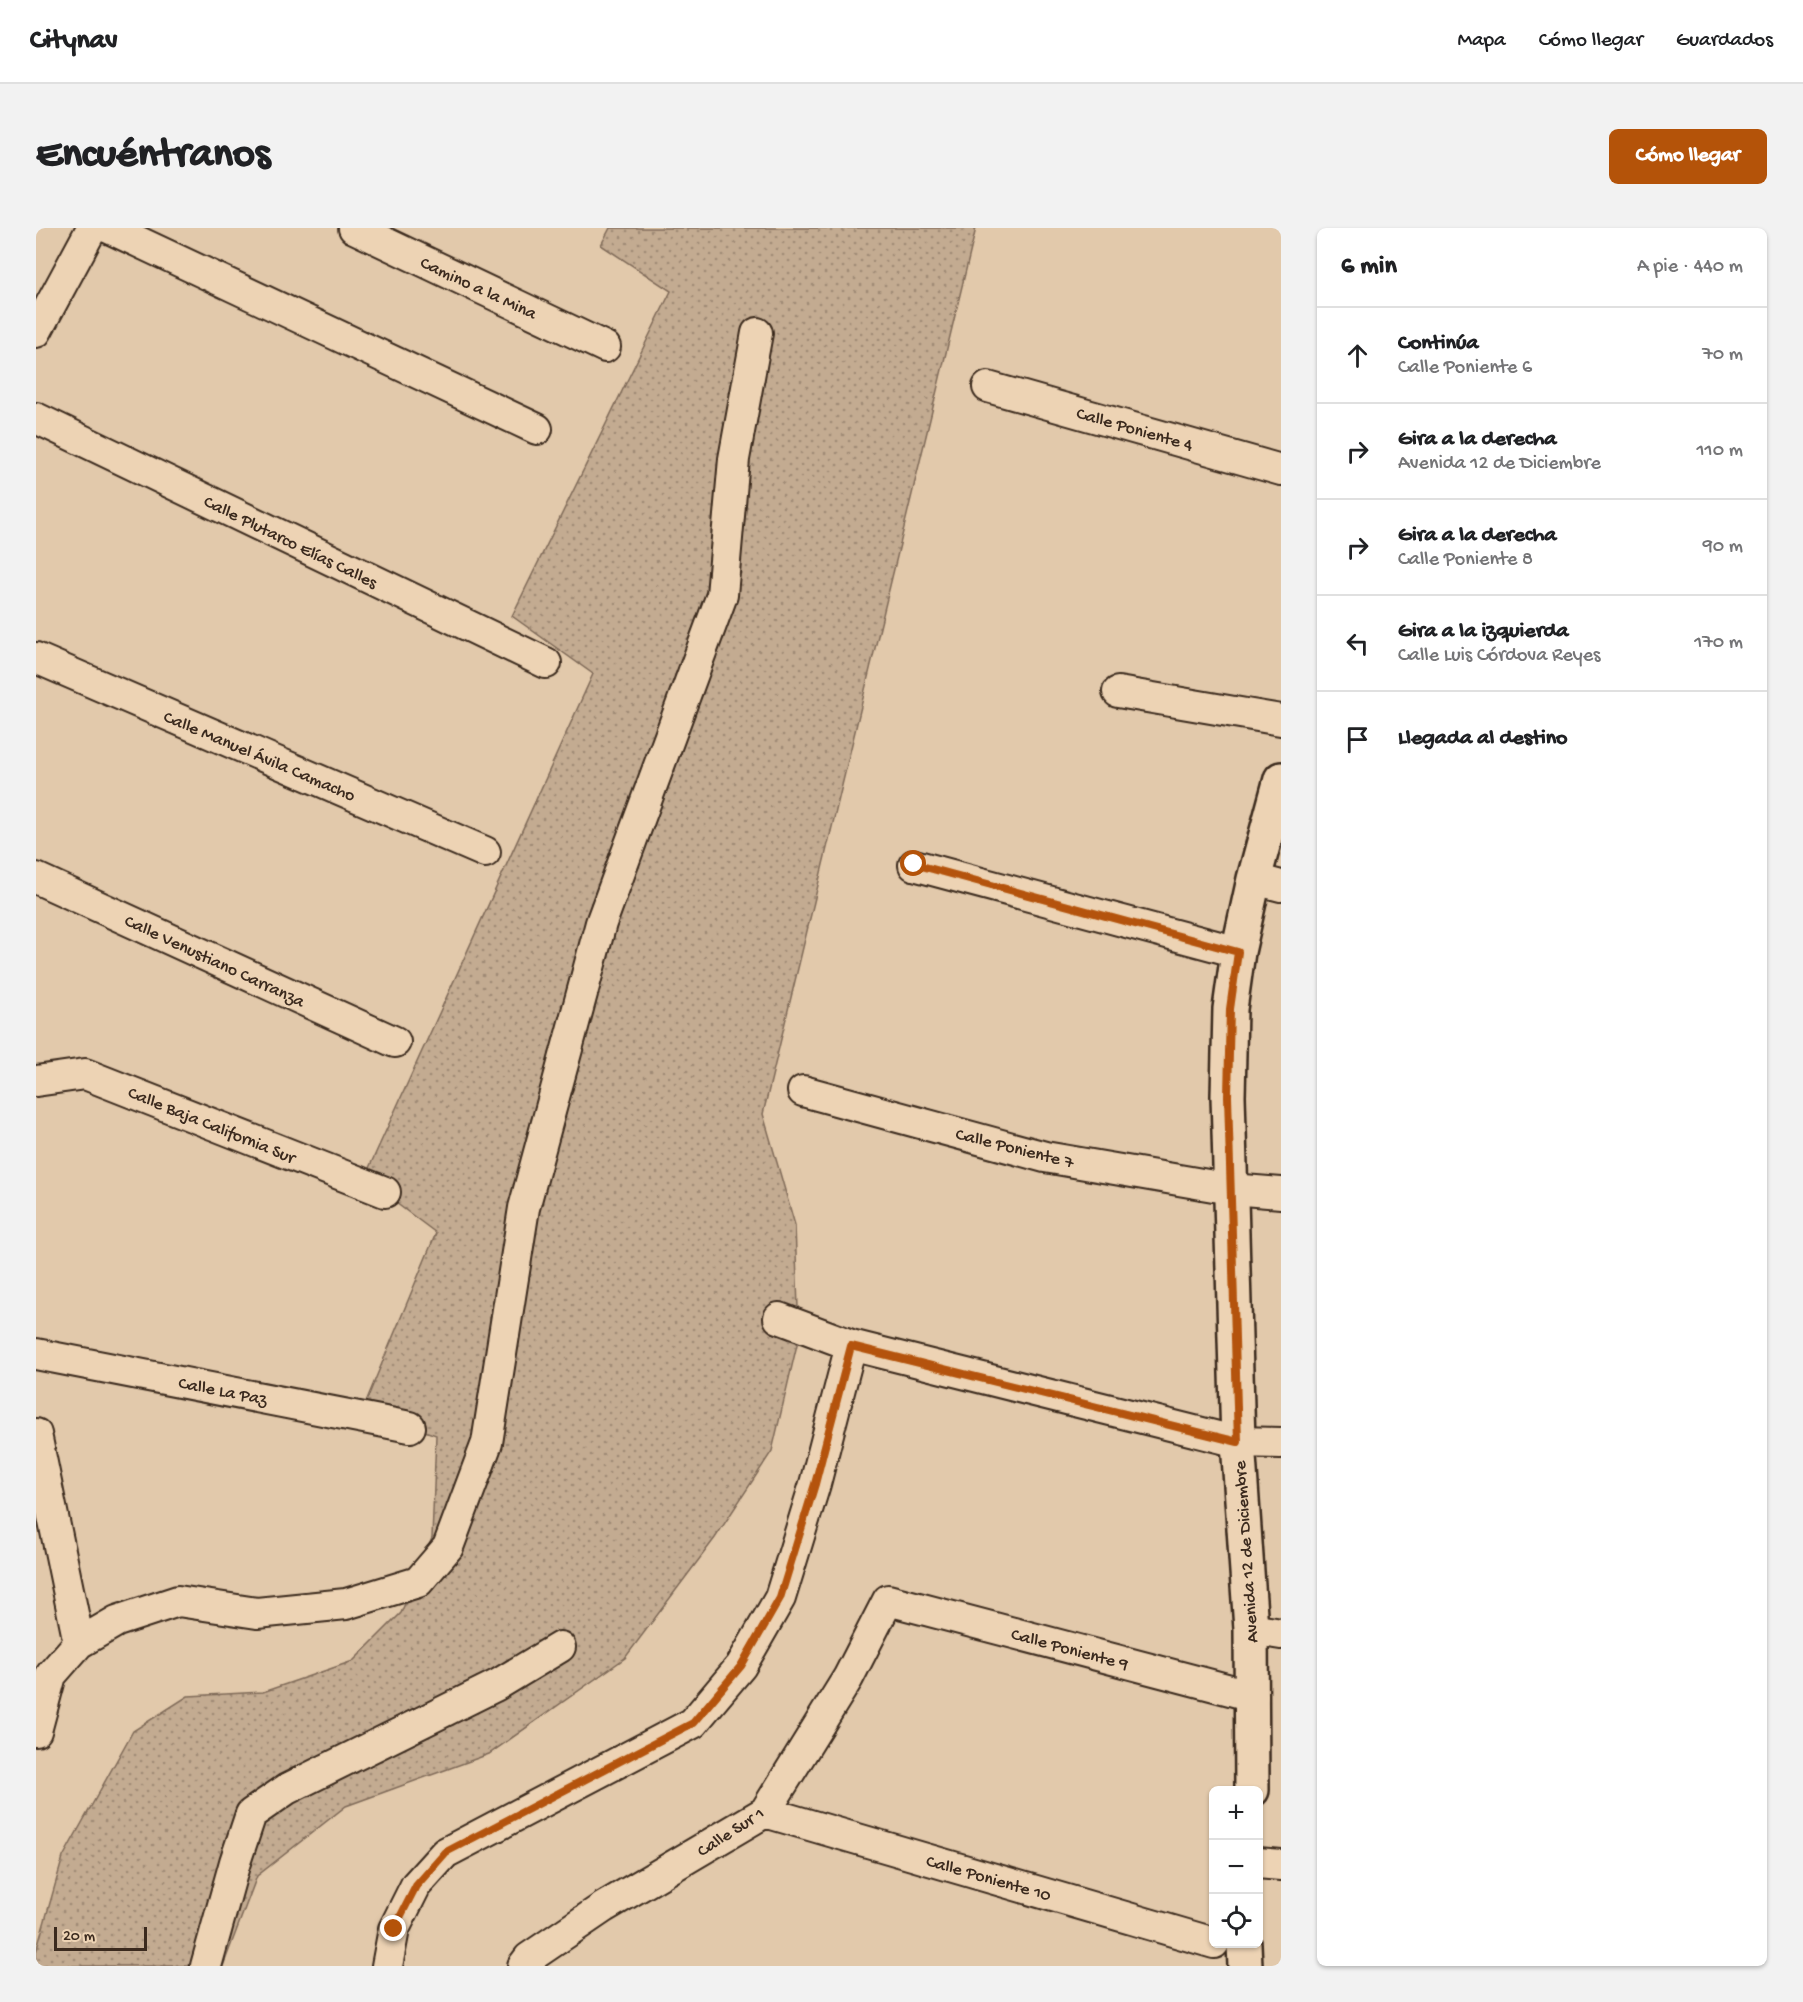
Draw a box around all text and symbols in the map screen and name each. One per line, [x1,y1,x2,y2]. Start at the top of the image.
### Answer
text: Citynav [30,25,118,58]
text: Mapa [1457,29,1506,54]
text: Cómo llegar [1539,29,1643,54]
text: Guardados [1676,29,1773,54]
button: Cómo llegar [1609,129,1767,184]
text: Encuéntranos [36,132,270,181]
text: 6 min [1341,252,1397,283]
street label: Camino a la Mina [416,253,540,326]
text: A pie · 440 m [1637,256,1743,279]
text: Continúa [1398,331,1479,357]
icon: ahead [1341,339,1374,372]
text: 70 m [1702,344,1743,367]
text: Calle Poniente 6 [1398,357,1532,380]
street label: Calle Poniente 4 [1074,404,1195,457]
text: Gira a la derecha [1398,427,1556,453]
icon: right [1341,435,1374,468]
text: 110 m [1697,440,1743,463]
text: Avenida 12 de Diciembre [1398,453,1601,476]
street label: Calle Plutarco Elías Calles [200,492,381,595]
text: Gira a la derecha [1398,523,1556,549]
icon: right [1341,531,1374,564]
text: 90 m [1703,536,1743,559]
text: Calle Poniente 8 [1398,549,1533,572]
text: Gira a la izquierda [1398,619,1569,645]
icon: left [1341,627,1374,660]
text: 170 m [1694,632,1743,655]
text: Calle Luis Córdova Reyes [1398,645,1600,668]
street label: Calle Manuel Ávila Camacho [160,706,359,807]
icon: arrive [1341,723,1374,756]
text: Llegada al destino [1398,726,1568,752]
route start [900,850,926,876]
street label: Calle Venustiano Carranza [120,911,308,1014]
street label: Calle Baja California Sur [124,1083,299,1170]
street label: Calle Poniente 7 [953,1125,1076,1174]
street label: Calle La Paz [176,1374,270,1412]
street label: Avenida 12 de Diciembre [1231,1459,1264,1644]
street label: Calle Poniente 9 [1008,1625,1130,1676]
map controls [1209,1786,1263,1948]
button: + [1209,1786,1263,1840]
street label: Calle Sur 1 [694,1804,769,1863]
button: − [1209,1840,1263,1894]
street label: Calle Poniente 10 [923,1852,1053,1907]
button: locate [1209,1894,1263,1948]
route end [380,1915,406,1941]
scale bar [54,1924,147,1952]
text: 20 m [63,1928,95,1947]

